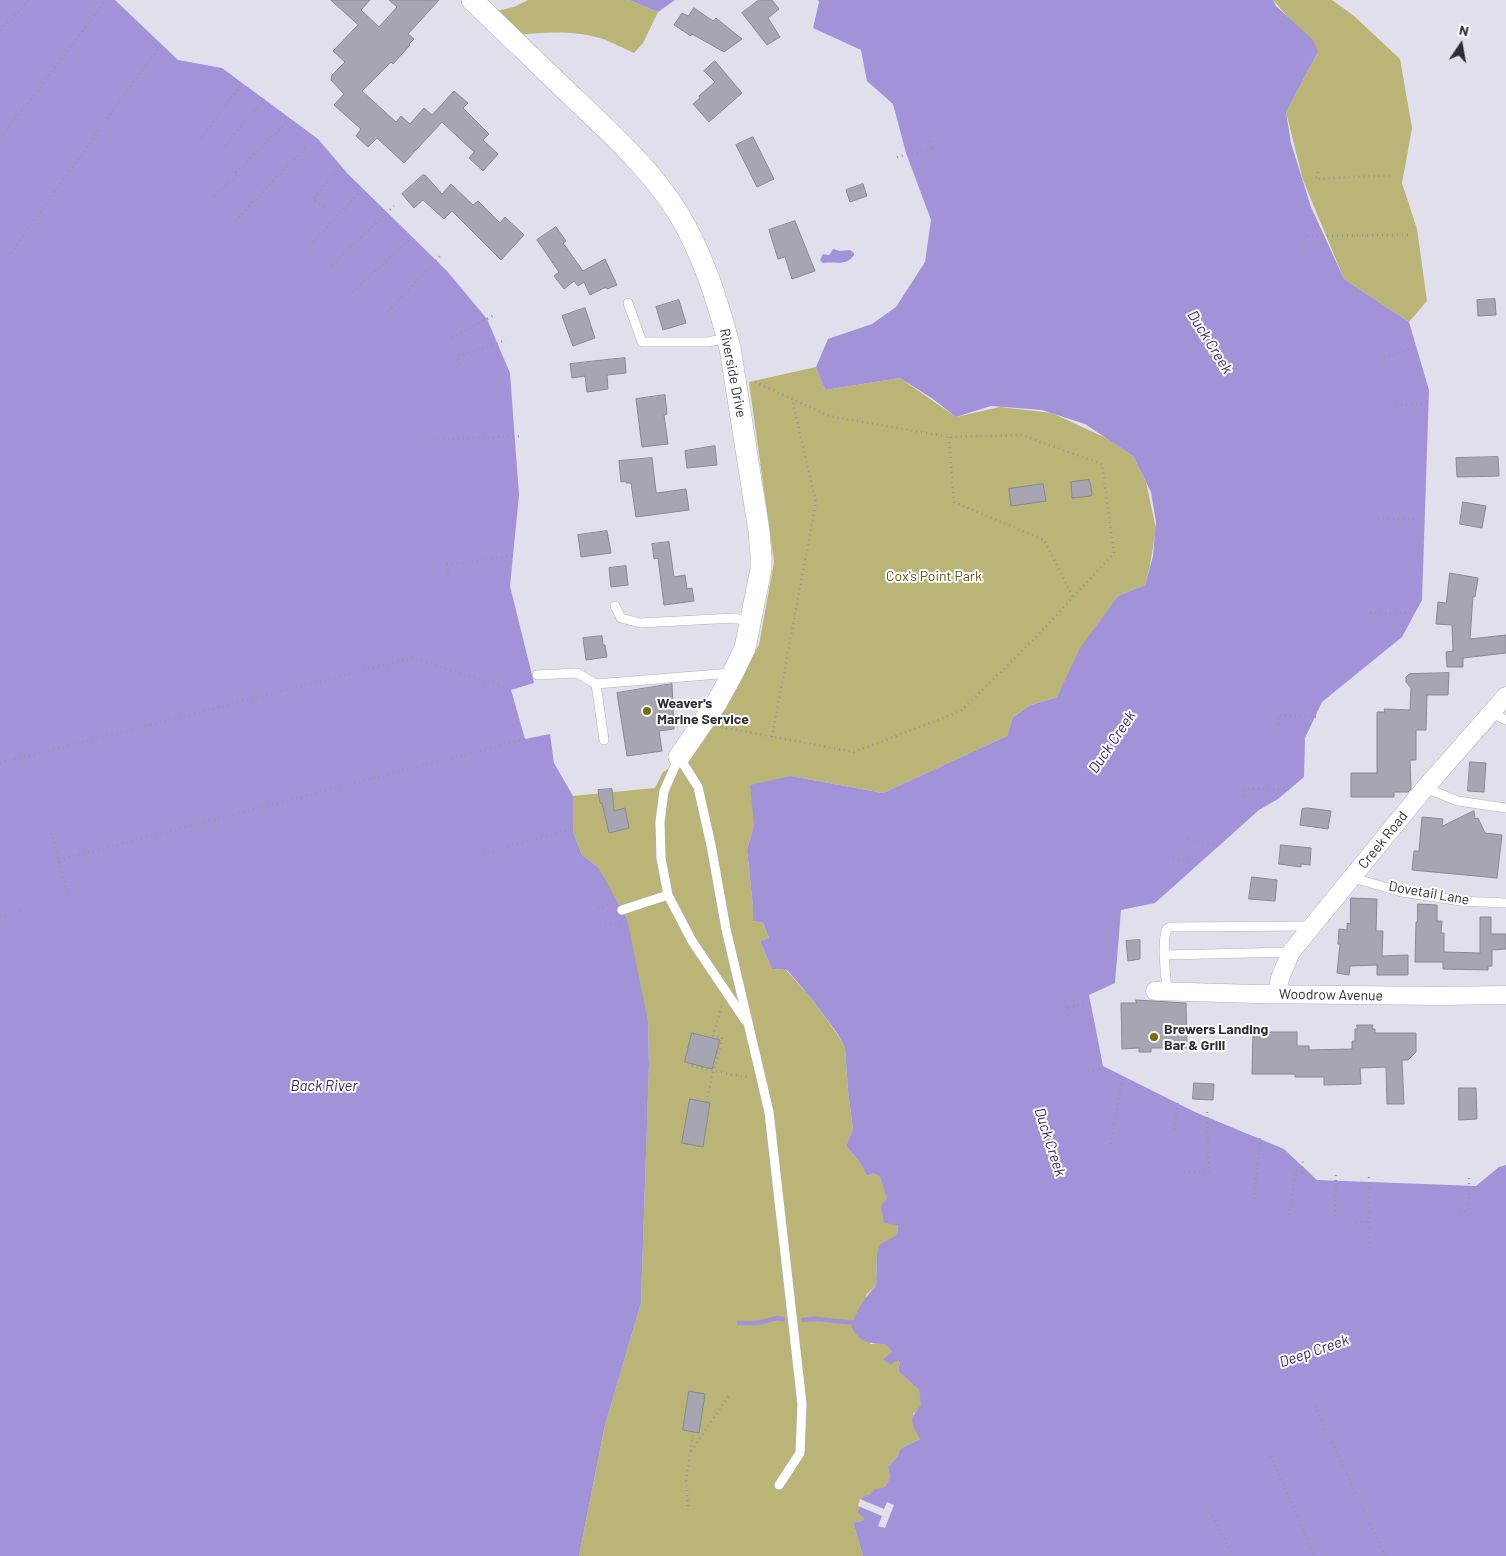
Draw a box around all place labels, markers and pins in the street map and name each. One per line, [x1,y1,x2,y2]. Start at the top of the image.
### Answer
place label: Weaver's Marine Service [657,695,749,728]
marker: Weaver's Marine Service [641,705,653,717]
place label: Brewers Landing Bar & Grill [1164,1021,1268,1054]
marker: Brewers Landing Bar & Grill [1148,1031,1160,1043]

